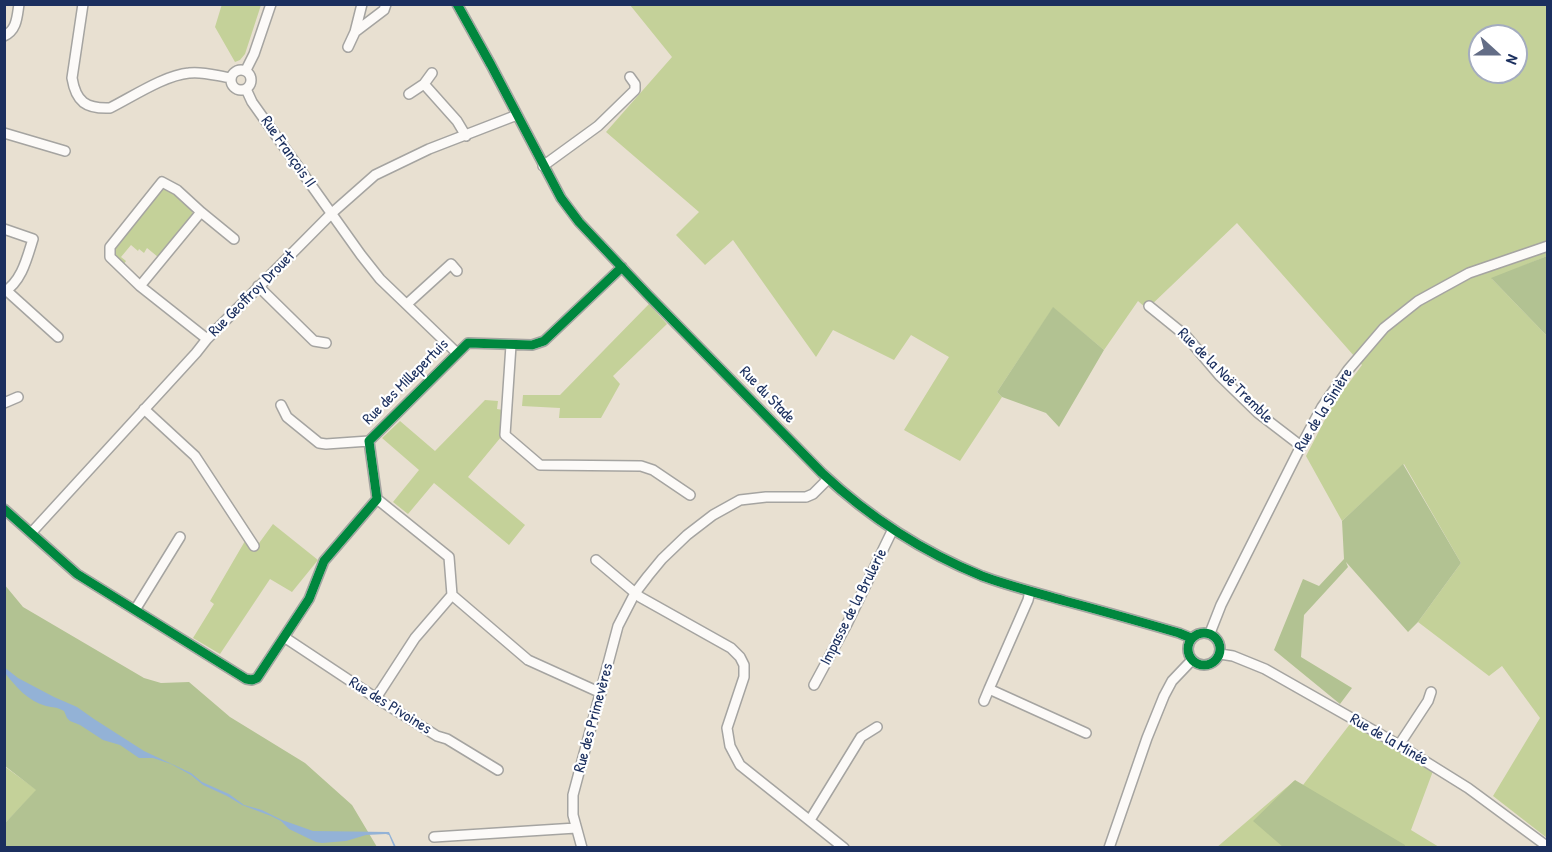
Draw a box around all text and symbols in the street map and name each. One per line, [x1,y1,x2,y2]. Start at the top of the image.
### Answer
north arrow [1468,24,1528,84]
text: N [1501,52,1525,68]
street label: Rue François II [256,113,320,191]
street label: Rue Geoffroy Drouet [205,247,299,341]
street label: Rue de la Noë Tremble [1173,324,1277,428]
street label: Rue des Millepertuis [359,335,453,429]
street label: Rue du Stade [735,363,799,427]
street label: Rue de la Sinière [1291,365,1357,455]
street label: Impasse de la Brulerie [816,546,892,668]
street label: Rue des Primevères [570,661,618,775]
street label: Rue des Pivoines [345,673,435,739]
street label: Rue de la Minée [1346,710,1432,770]

